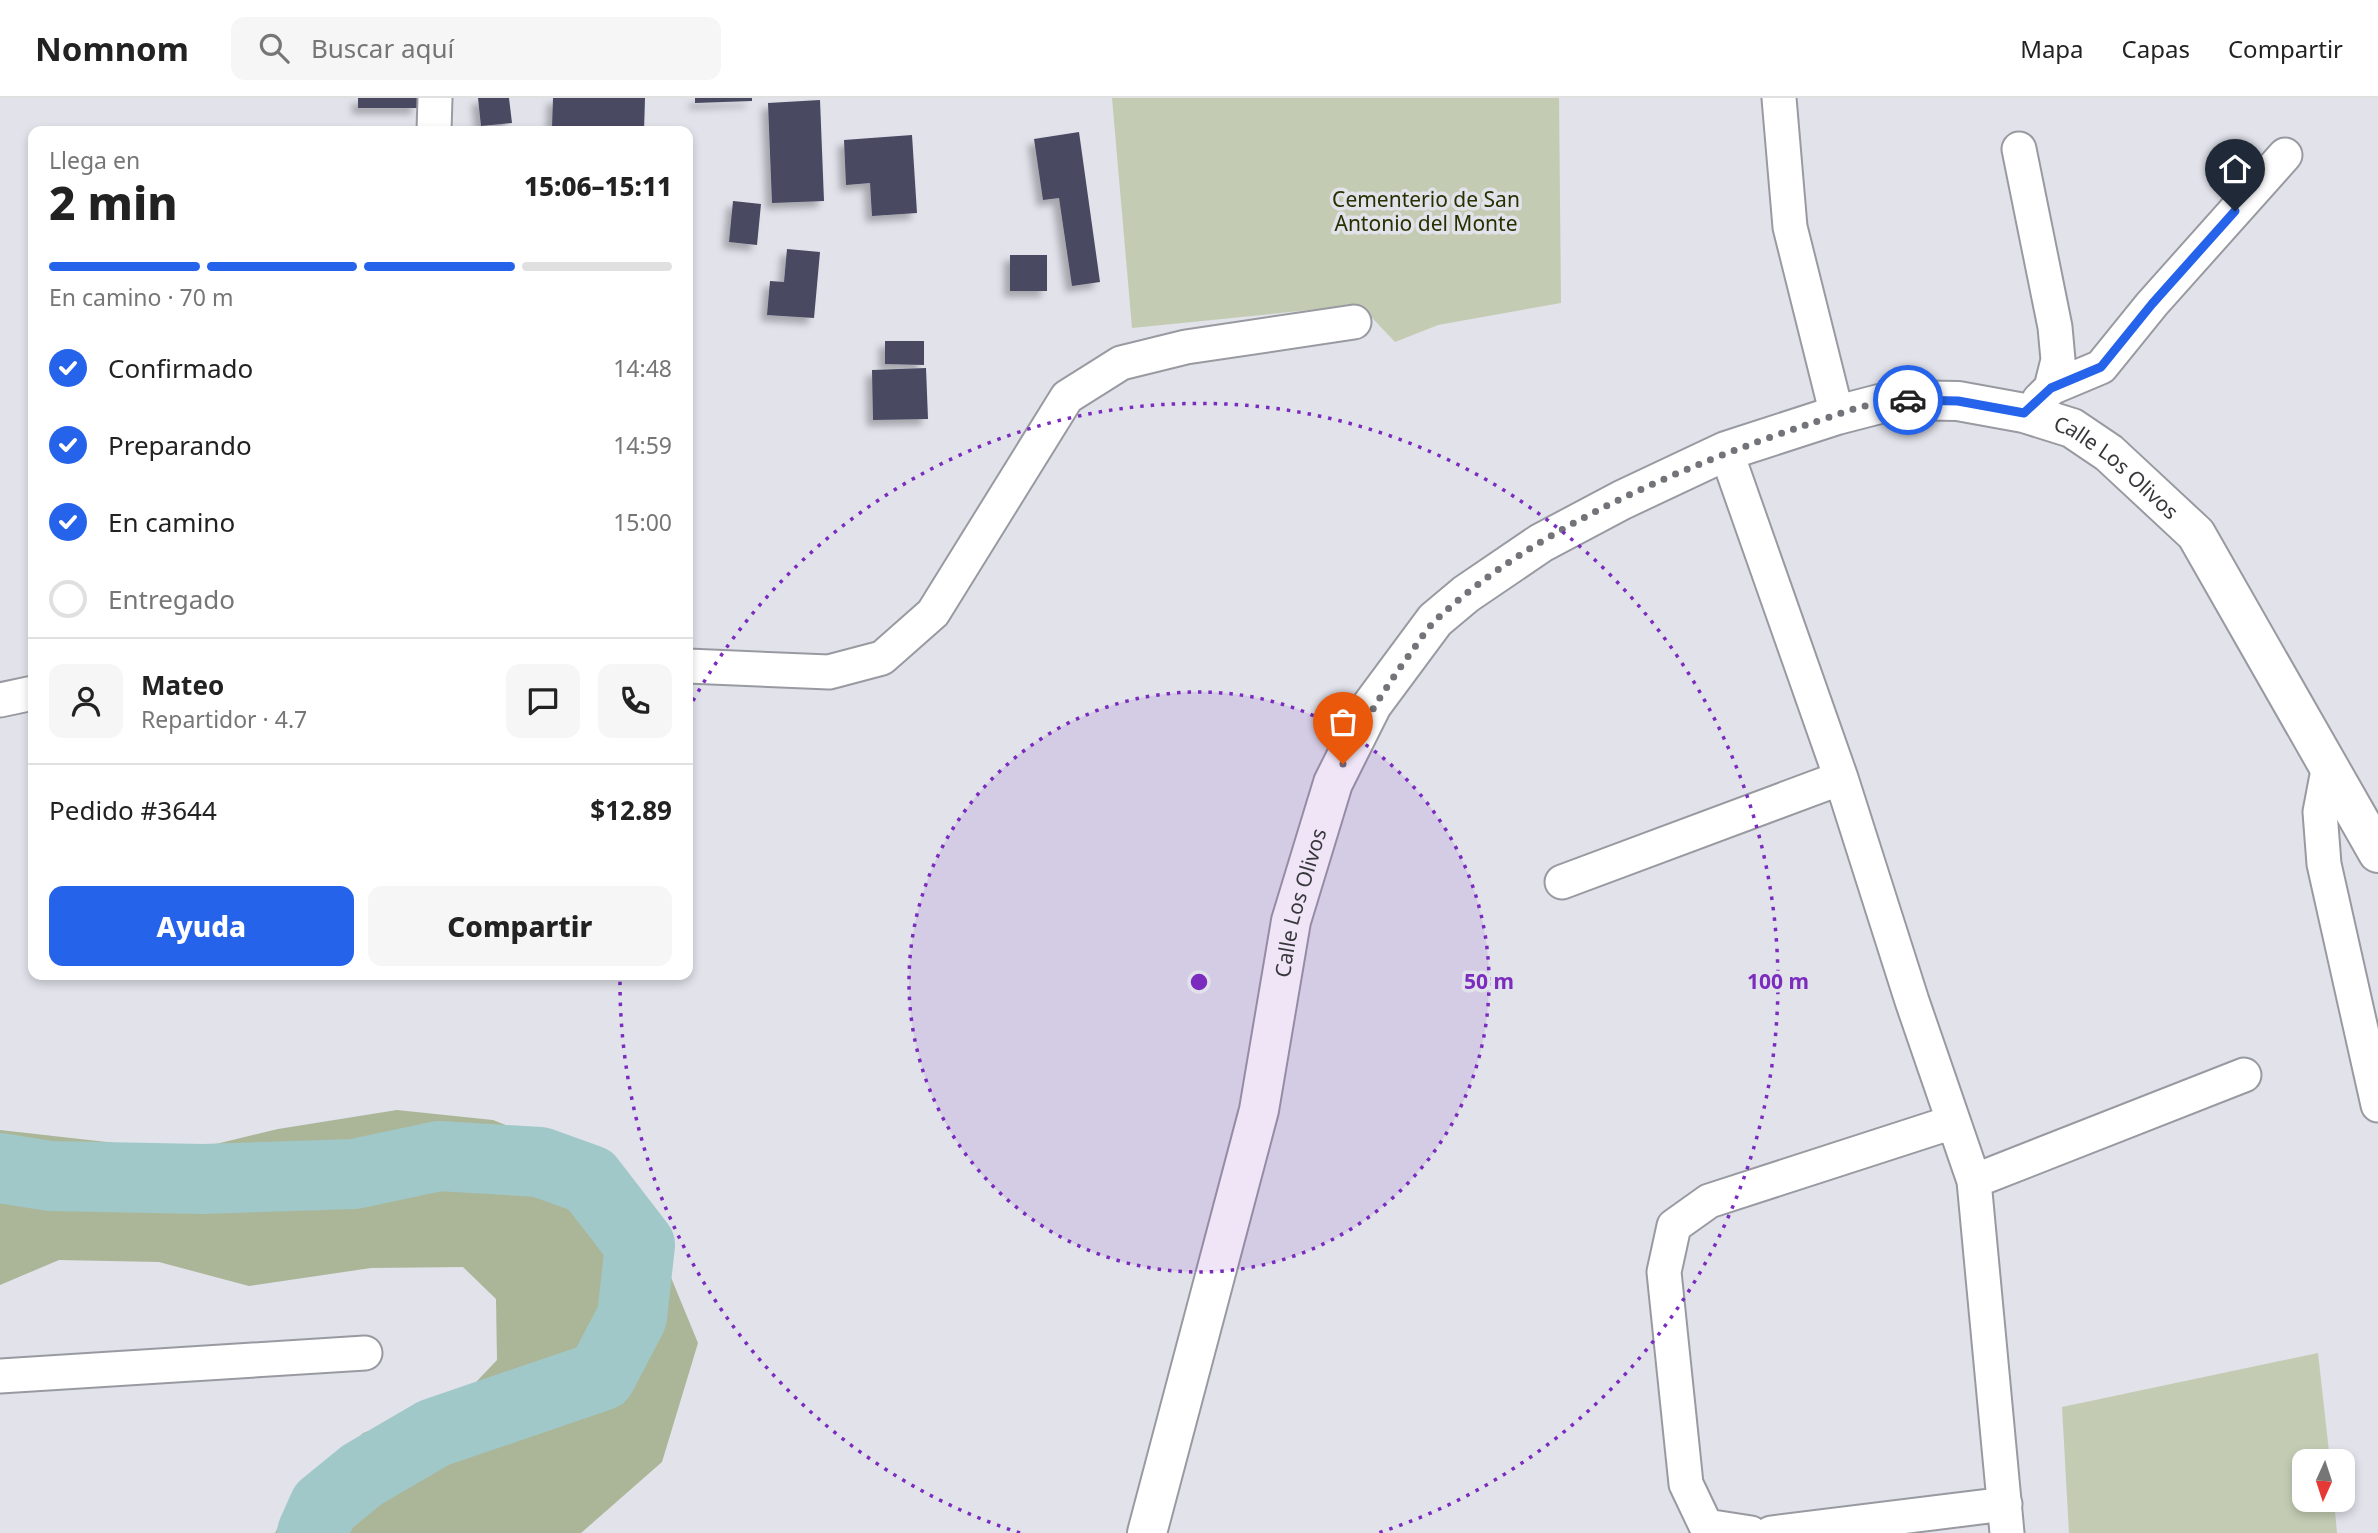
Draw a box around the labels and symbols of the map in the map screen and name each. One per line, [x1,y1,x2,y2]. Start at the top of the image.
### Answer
pin [2205,139,2265,211]
park label: Cementerio de San Antonio del Monte [1332,185,1520,237]
courier [1873,365,1943,435]
street label: Calle Los Olivos [2051,409,2185,525]
pin [1313,692,1373,764]
street label: Calle Los Olivos [1268,825,1332,979]
text: 50 m [1464,967,1514,995]
text: 100 m [1747,967,1809,995]
centre of rings [1187,970,1211,994]
north arrow [2292,1449,2356,1512]

